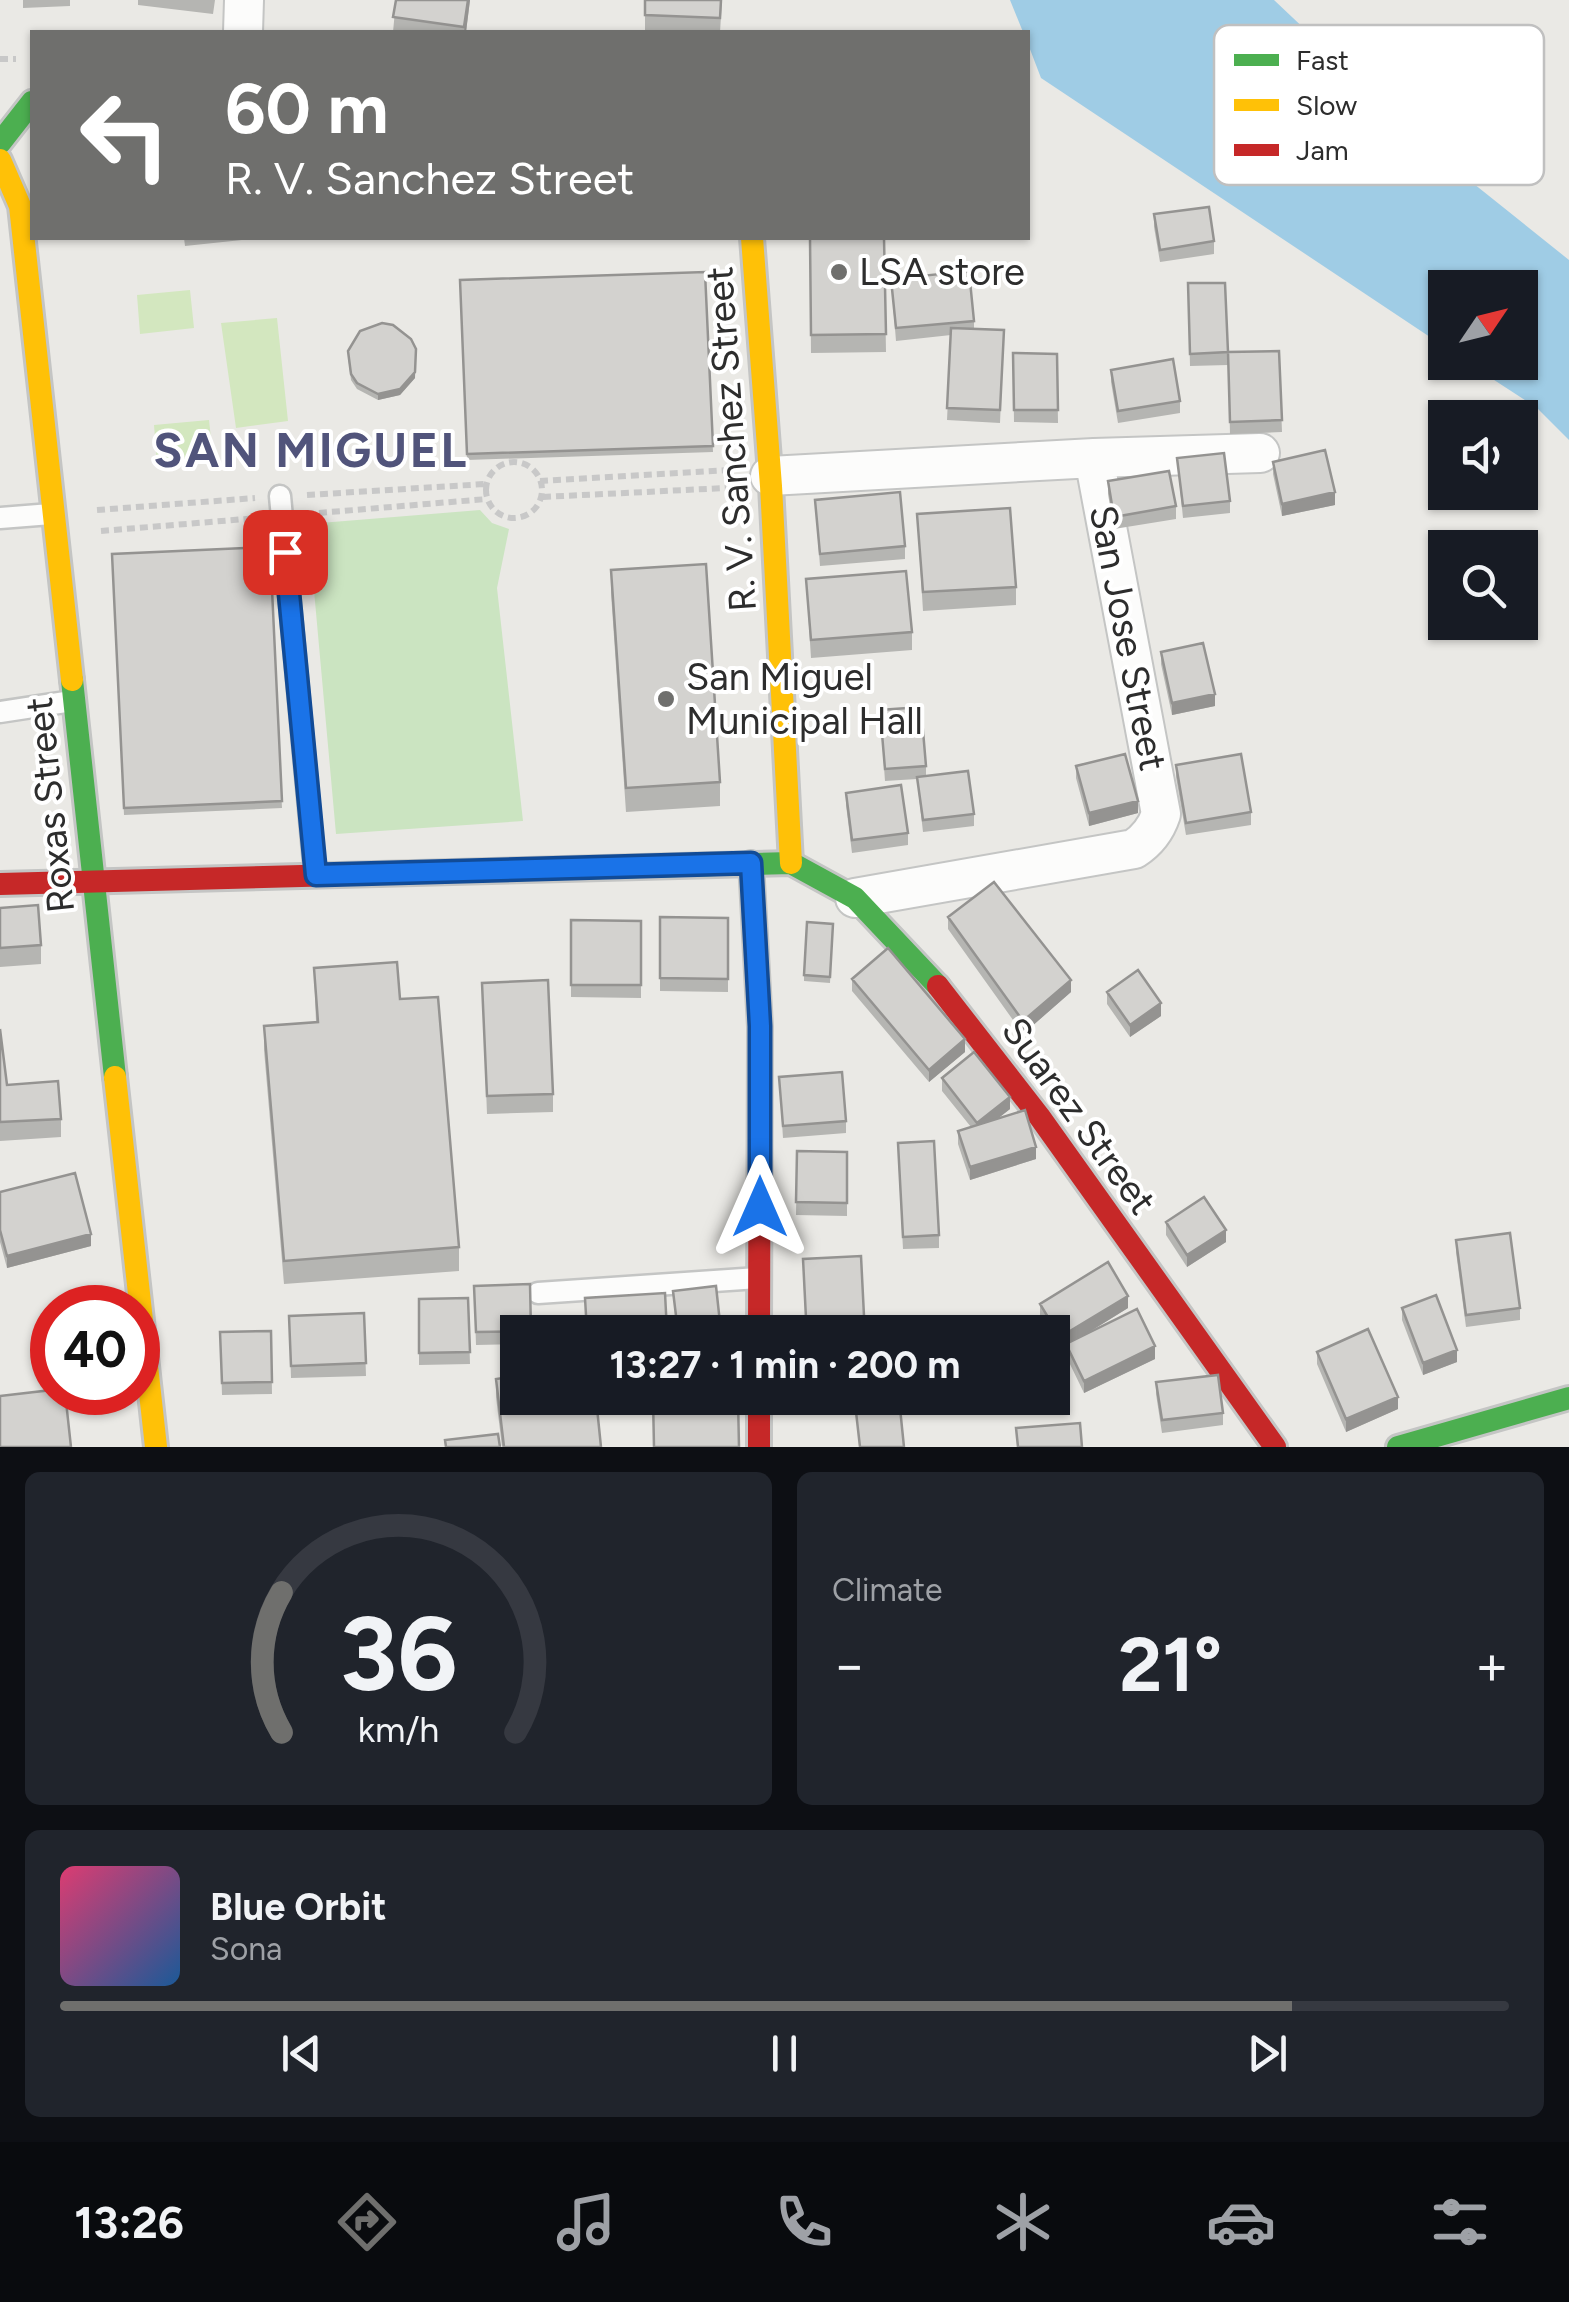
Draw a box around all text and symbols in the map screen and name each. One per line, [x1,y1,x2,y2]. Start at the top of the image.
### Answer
legend [1214,25,1544,185]
text: Fast [1296,43,1349,77]
text: 60 m [225,66,389,151]
icon: left [60,70,190,200]
text: Slow [1296,88,1357,122]
text: Jam [1296,133,1349,167]
text: R. V. Sanchez Street [225,151,634,205]
place label: LSA store [859,249,1025,295]
marker: LSA store [828,261,850,283]
street label: R. V. Sanchez Street [696,265,766,613]
north arrow [1428,270,1538,380]
map controls [1428,270,1538,640]
button: sound [1428,400,1538,510]
district label: SAN MIGUEL [153,421,469,479]
street label: San Jose Street [1080,502,1176,774]
pin [243,510,328,595]
icon: arrive [258,525,313,580]
button: search [1428,530,1538,640]
place label: San Miguel Municipal Hall [686,654,923,744]
marker: San Miguel Municipal Hall [655,688,677,710]
street label: Roxas Street [16,695,84,915]
street label: Suarez Street [992,1009,1166,1223]
position arrow [708,1155,812,1259]
speed limit sign: 40 [30,1285,160,1415]
text: 13:27 · 1 min · 200 m [610,1342,960,1388]
text: Climate [832,1571,943,1609]
text: 36 [339,1591,458,1716]
text: 21° [1119,1620,1222,1710]
text: − [832,1632,866,1698]
text: + [1475,1632,1509,1698]
text: km/h [358,1708,439,1751]
text: Blue Orbit [210,1884,386,1930]
text: Sona [210,1930,282,1968]
icon: previous [274,2026,329,2081]
icon: pause [757,2026,812,2081]
icon: next [1240,2026,1295,2081]
icon: directions [332,2187,402,2257]
icon: music [551,2187,621,2257]
icon: phone [769,2187,839,2257]
icon: climate [988,2187,1058,2257]
icon: car [1206,2187,1276,2257]
icon: filters [1425,2187,1495,2257]
text: 13:26 [74,2195,184,2249]

